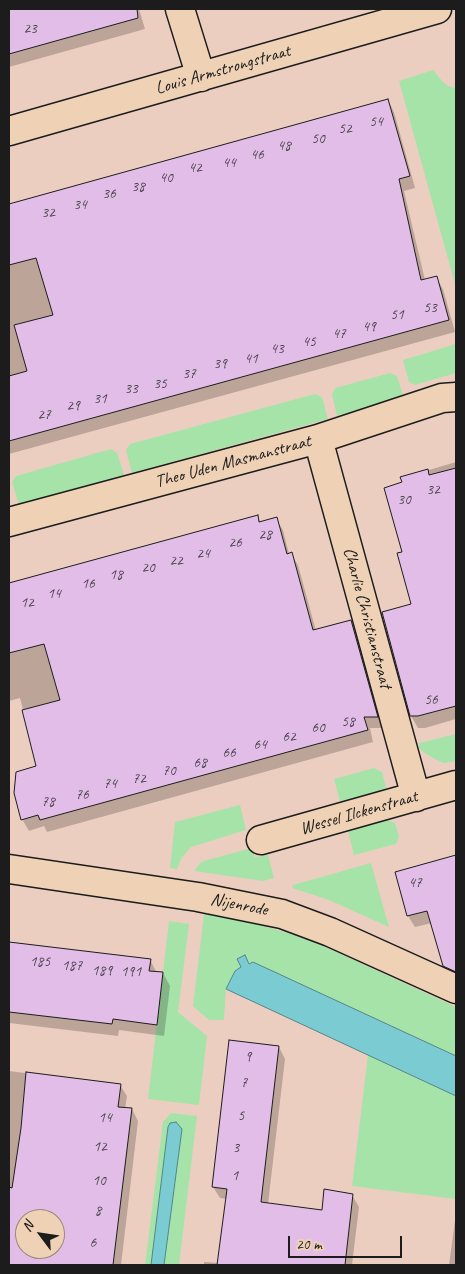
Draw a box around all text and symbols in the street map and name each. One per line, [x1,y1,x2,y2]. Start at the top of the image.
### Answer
house number: 23 [23,20,37,38]
street label: Louis Armstrongstraat [153,40,293,100]
house number: 54 [369,113,383,131]
house number: 52 [338,120,352,138]
house number: 50 [311,130,325,148]
house number: 48 [277,137,291,155]
house number: 46 [250,146,264,164]
house number: 44 [222,154,236,172]
house number: 42 [188,159,202,177]
house number: 40 [159,169,173,187]
house number: 38 [131,178,145,196]
house number: 36 [102,185,116,203]
house number: 34 [73,196,87,214]
house number: 32 [41,204,55,222]
house number: 53 [423,299,437,317]
house number: 51 [390,306,404,324]
house number: 49 [362,318,376,336]
house number: 47 [332,325,346,343]
house number: 45 [302,333,316,351]
house number: 43 [270,340,284,358]
house number: 41 [244,350,258,368]
house number: 39 [213,355,227,373]
house number: 37 [182,365,196,383]
house number: 35 [153,375,167,393]
house number: 33 [124,380,138,398]
house number: 31 [93,390,107,408]
house number: 29 [66,397,80,415]
house number: 27 [37,406,51,424]
street label: Theo Uden Masmanstraat [153,431,313,493]
house number: 32 [426,481,440,499]
house number: 30 [397,491,411,509]
house number: 28 [258,526,272,544]
house number: 26 [228,534,242,552]
house number: 24 [196,545,210,563]
street label: Charlie Christianstraat [338,545,396,691]
house number: 22 [169,552,183,570]
house number: 20 [141,559,155,577]
house number: 18 [109,566,123,584]
house number: 16 [81,575,95,593]
house number: 14 [47,585,61,603]
house number: 12 [20,594,34,612]
house number: 56 [424,691,438,709]
house number: 58 [341,713,355,731]
house number: 60 [311,719,325,737]
house number: 62 [282,728,296,746]
house number: 64 [253,736,267,754]
house number: 66 [222,744,236,762]
house number: 68 [193,754,207,772]
house number: 70 [162,762,176,780]
house number: 72 [132,770,146,788]
house number: 74 [103,775,117,793]
house number: 76 [75,786,89,804]
street label: Wessel Ilckenstraat [298,786,420,840]
house number: 78 [41,793,55,811]
house number: 47 [408,874,422,892]
street label: Nijenrode [209,889,269,921]
house number: 185 [30,953,50,971]
house number: 187 [62,957,82,975]
house number: 189 [92,962,112,980]
house number: 191 [121,963,141,981]
house number: 9 [245,1048,251,1066]
house number: 7 [241,1074,247,1092]
house number: 5 [238,1107,244,1125]
house number: 14 [98,1109,112,1127]
house number: 12 [93,1138,107,1156]
house number: 3 [233,1139,239,1157]
house number: 1 [232,1167,238,1185]
house number: 10 [92,1172,106,1190]
house number: 8 [95,1202,101,1220]
north arrow [15,1209,65,1259]
text: N [18,1218,37,1235]
scale bar [290,1226,404,1258]
house number: 6 [90,1234,96,1252]
text: 20 m [296,1235,322,1254]

